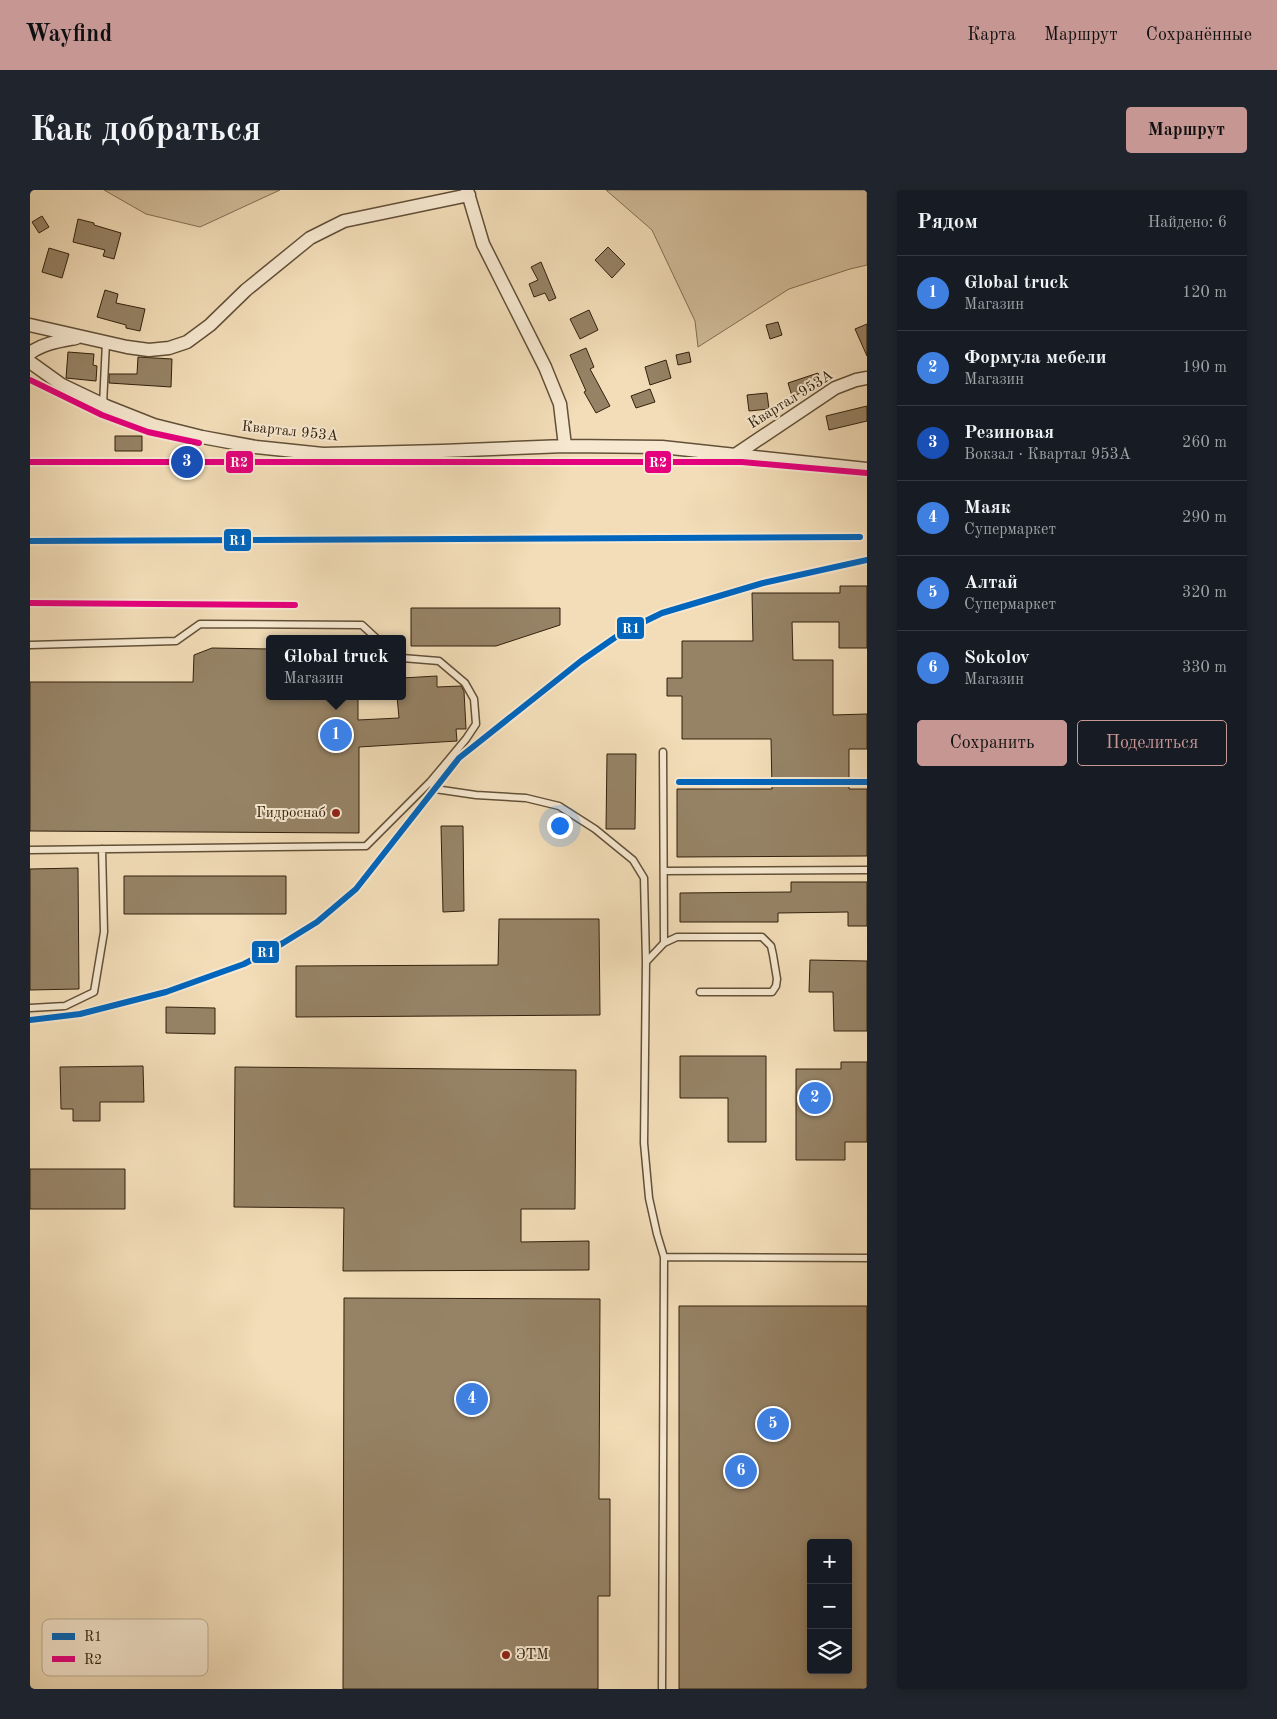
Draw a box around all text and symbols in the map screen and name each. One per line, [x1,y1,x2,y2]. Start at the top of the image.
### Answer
text: Wayfind [25,23,112,47]
text: Карта [967,26,1016,44]
text: Маршрут [1044,26,1118,44]
text: Сохранённые [1146,26,1252,44]
button: Маршрут [1126,107,1247,153]
text: Как добраться [30,113,261,148]
text: Рядом [917,212,978,233]
text: Найдено: 6 [1148,215,1227,231]
text: Global truck [964,274,1069,293]
text: 1 [928,285,938,301]
text: 120 m [1182,285,1227,301]
text: Магазин [964,297,1024,313]
text: Формула мебели [964,349,1107,368]
text: 2 [928,360,938,376]
text: 190 m [1182,360,1227,376]
street label: Квартал 953А [746,368,837,432]
text: Магазин [964,372,1024,388]
street label: Квартал 953А [241,419,340,445]
text: Резиновая [964,424,1054,443]
text: 3 [928,435,938,451]
text: 260 m [1182,435,1227,451]
pin: 3 [171,443,203,481]
text: Вокзал · Квартал 953А [964,447,1131,463]
line badge: R2 [225,450,254,474]
line badge: R2 [644,450,672,474]
text: R2 [230,456,248,470]
text: R2 [649,456,667,470]
text: Маяк [964,499,1011,518]
text: 4 [928,510,938,526]
text: 290 m [1182,510,1227,526]
text: Супермаркет [964,522,1056,538]
line badge: R1 [223,528,252,552]
text: R1 [229,534,247,548]
text: Алтай [964,574,1018,593]
text: 5 [928,585,938,601]
text: 320 m [1182,585,1227,601]
text: Супермаркет [964,597,1056,613]
line badge: R1 [616,616,645,640]
text: R1 [622,622,640,636]
popup [266,635,406,700]
text: Global truck [283,648,389,667]
text: Sokolov [964,649,1030,668]
text: 6 [928,660,938,676]
text: 330 m [1182,660,1227,676]
text: Магазин [283,671,343,687]
text: Магазин [964,672,1024,688]
pin: 1 [320,716,352,754]
button: Сохранить [917,720,1067,766]
button: Поделиться [1077,720,1227,766]
place label: Гидроснаб [256,806,326,821]
marker: Гидроснаб [330,807,342,819]
your location [547,813,573,839]
line badge: R1 [251,940,280,964]
text: R1 [257,946,275,960]
pin: 2 [799,1079,831,1117]
pin: 4 [456,1380,488,1418]
pin: 5 [757,1405,789,1443]
pin: 6 [725,1452,757,1490]
map controls [807,1539,852,1674]
button: + [807,1539,852,1584]
button: − [807,1584,852,1629]
legend [42,1619,208,1676]
button: layers [807,1629,852,1674]
text: R1 [84,1630,102,1644]
place label: ЭТМ [516,1648,549,1663]
marker: ЭТМ [500,1649,512,1661]
text: R2 [84,1653,102,1667]

